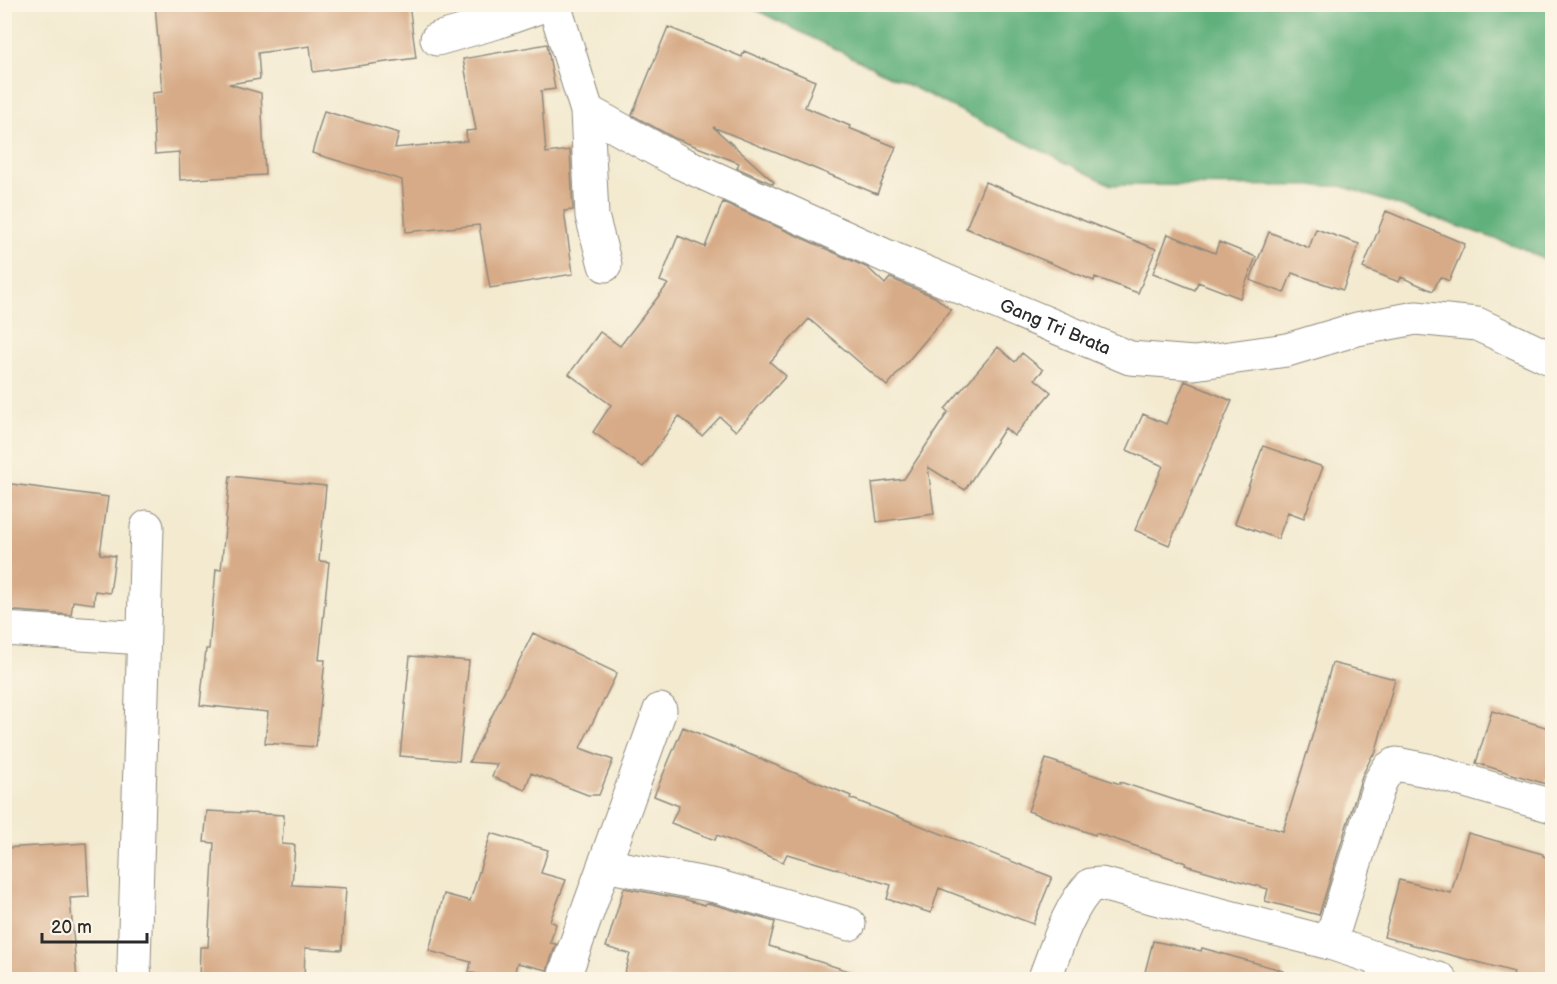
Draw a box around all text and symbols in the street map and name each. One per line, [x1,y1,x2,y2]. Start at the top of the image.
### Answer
street label: Gang Tri Brata [997,295,1114,360]
scale bar [42,906,147,944]
text: 20 m [51,917,92,938]

